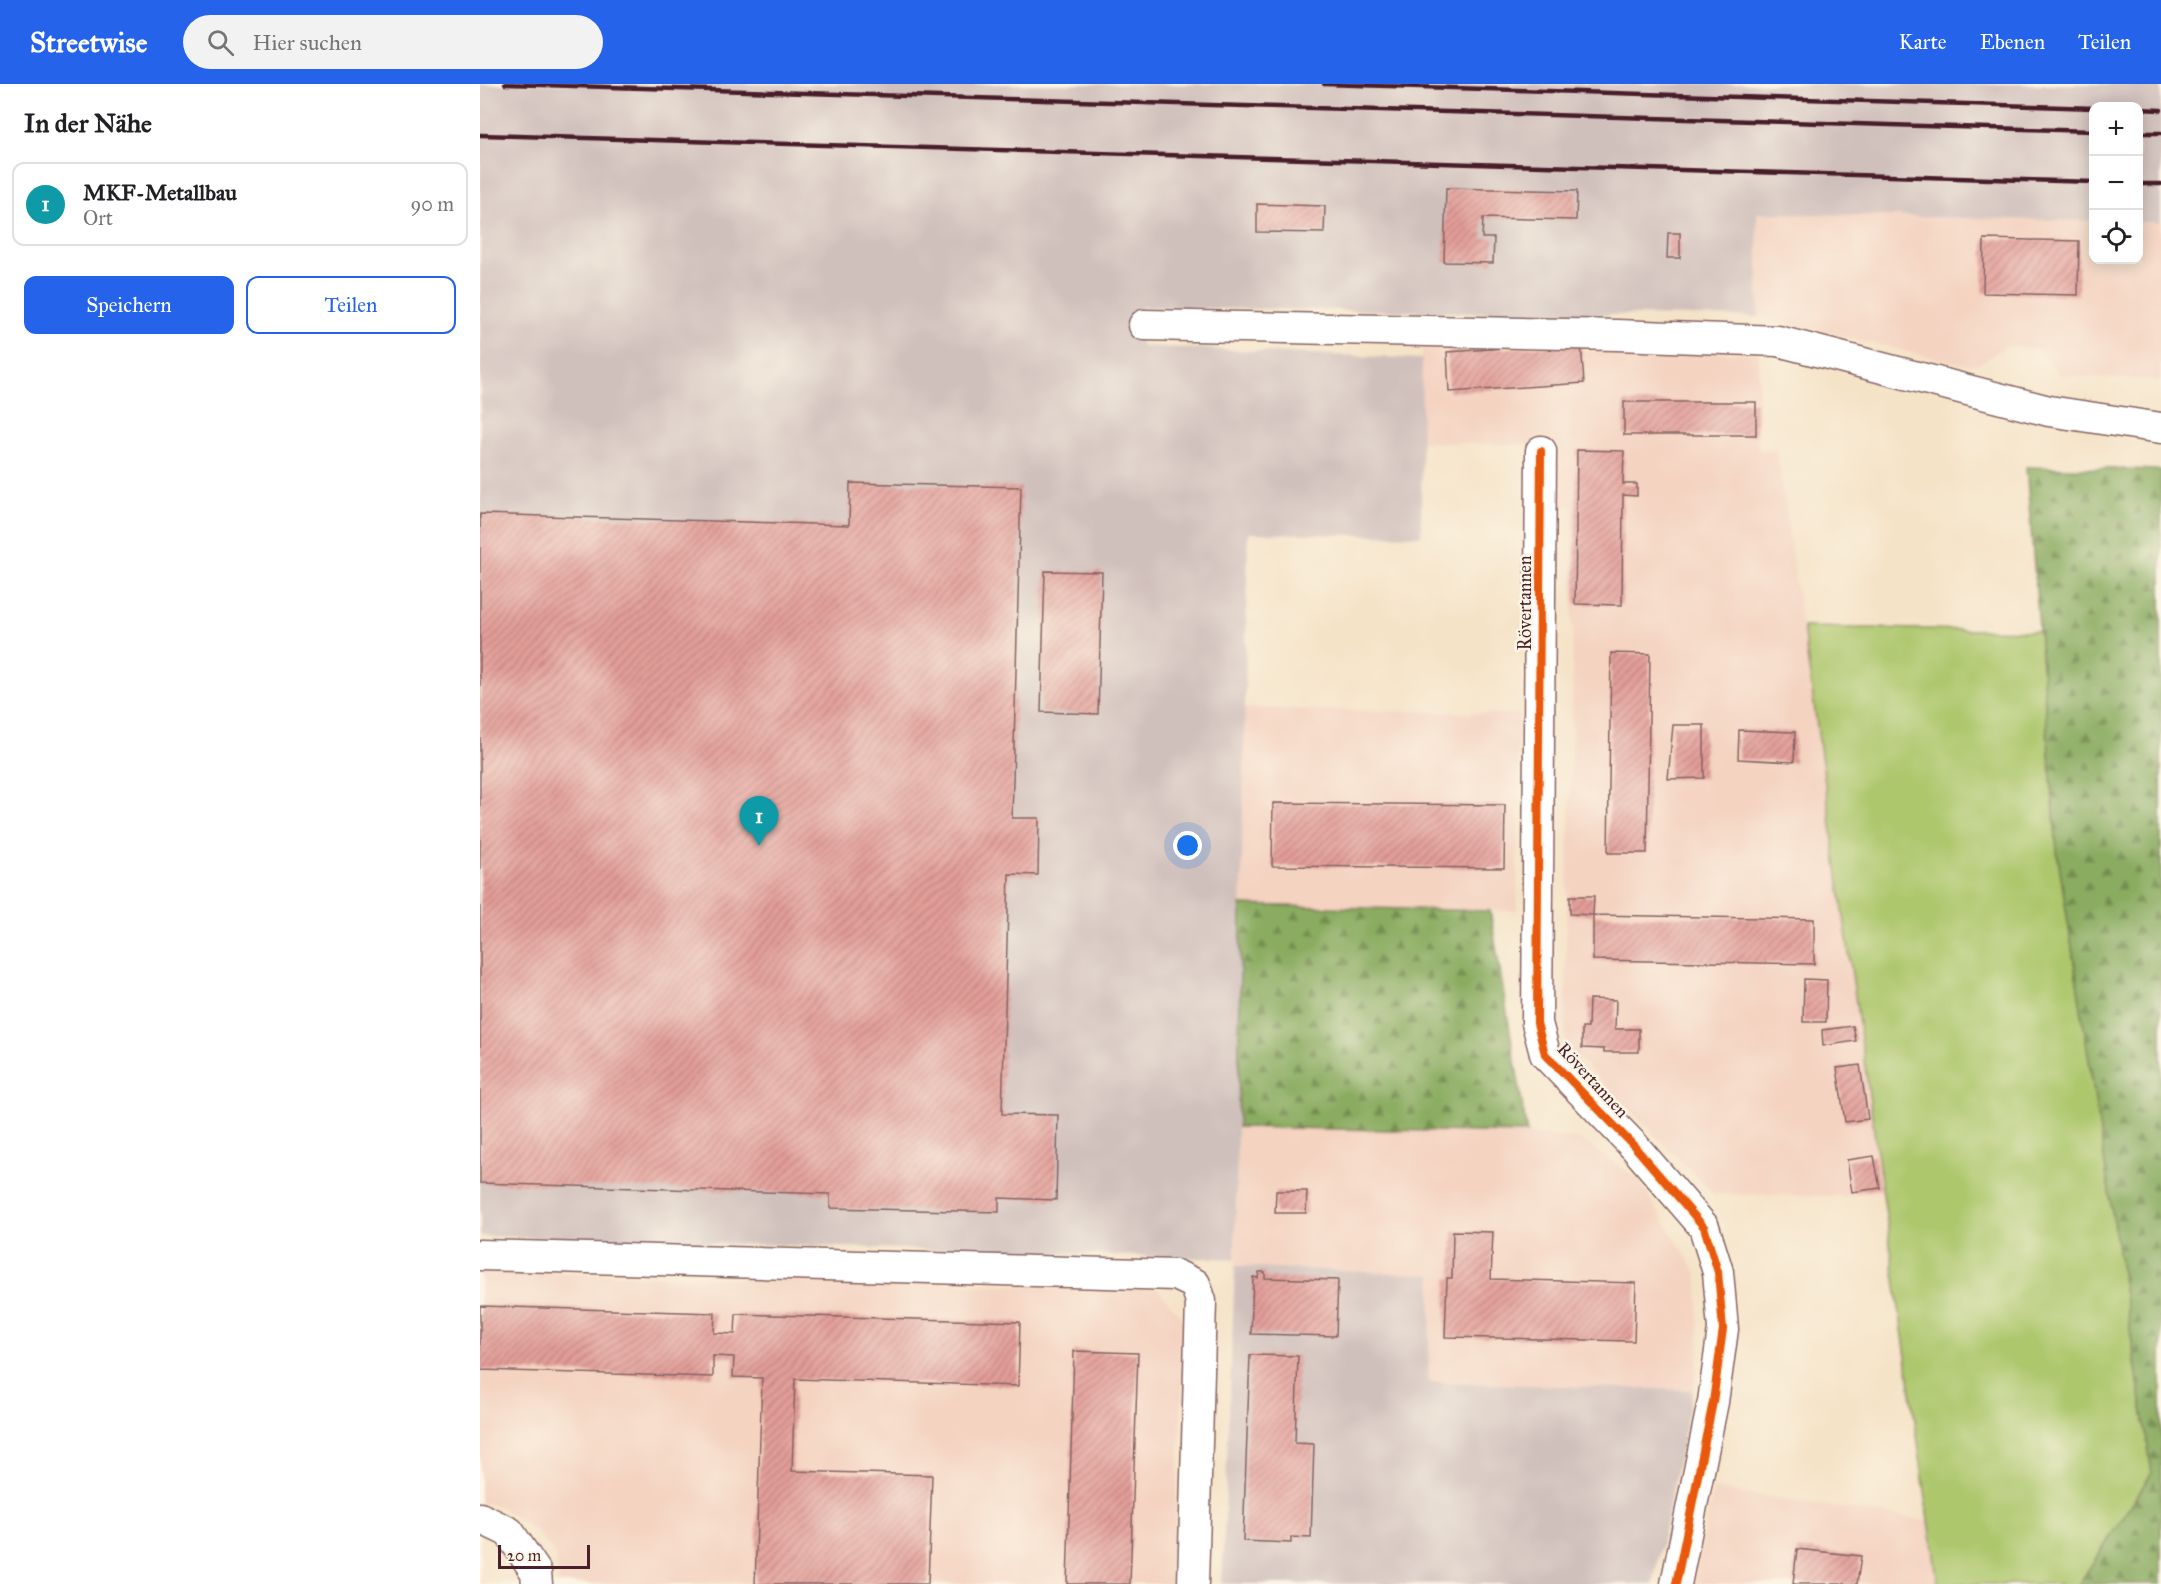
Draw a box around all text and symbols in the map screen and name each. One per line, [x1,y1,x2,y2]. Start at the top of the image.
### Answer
search box [183,15,603,69]
text: Streetwise [30,25,147,60]
icon: search [204,26,237,59]
text: Hier suchen [252,29,362,56]
text: Karte [1899,29,1947,55]
text: Ebenen [1980,29,2045,55]
text: Teilen [2078,29,2131,55]
map controls [2089,102,2143,264]
button: + [2089,102,2143,156]
text: In der Nähe [24,107,152,139]
button: − [2089,156,2143,210]
text: MKF-Metallbau [83,179,237,206]
text: 1 [42,192,49,216]
text: 90 m [411,192,454,216]
text: Ort [83,206,113,230]
button: locate [2089,210,2143,264]
button: Speichern [24,276,234,334]
button: Teilen [246,276,456,334]
street label: Rövertannen [1514,555,1536,650]
pin: 1 [740,796,778,846]
your location [1173,831,1202,860]
street label: Rövertannen [1553,1038,1634,1122]
scale bar [498,1542,590,1570]
text: 20 m [507,1546,541,1565]

